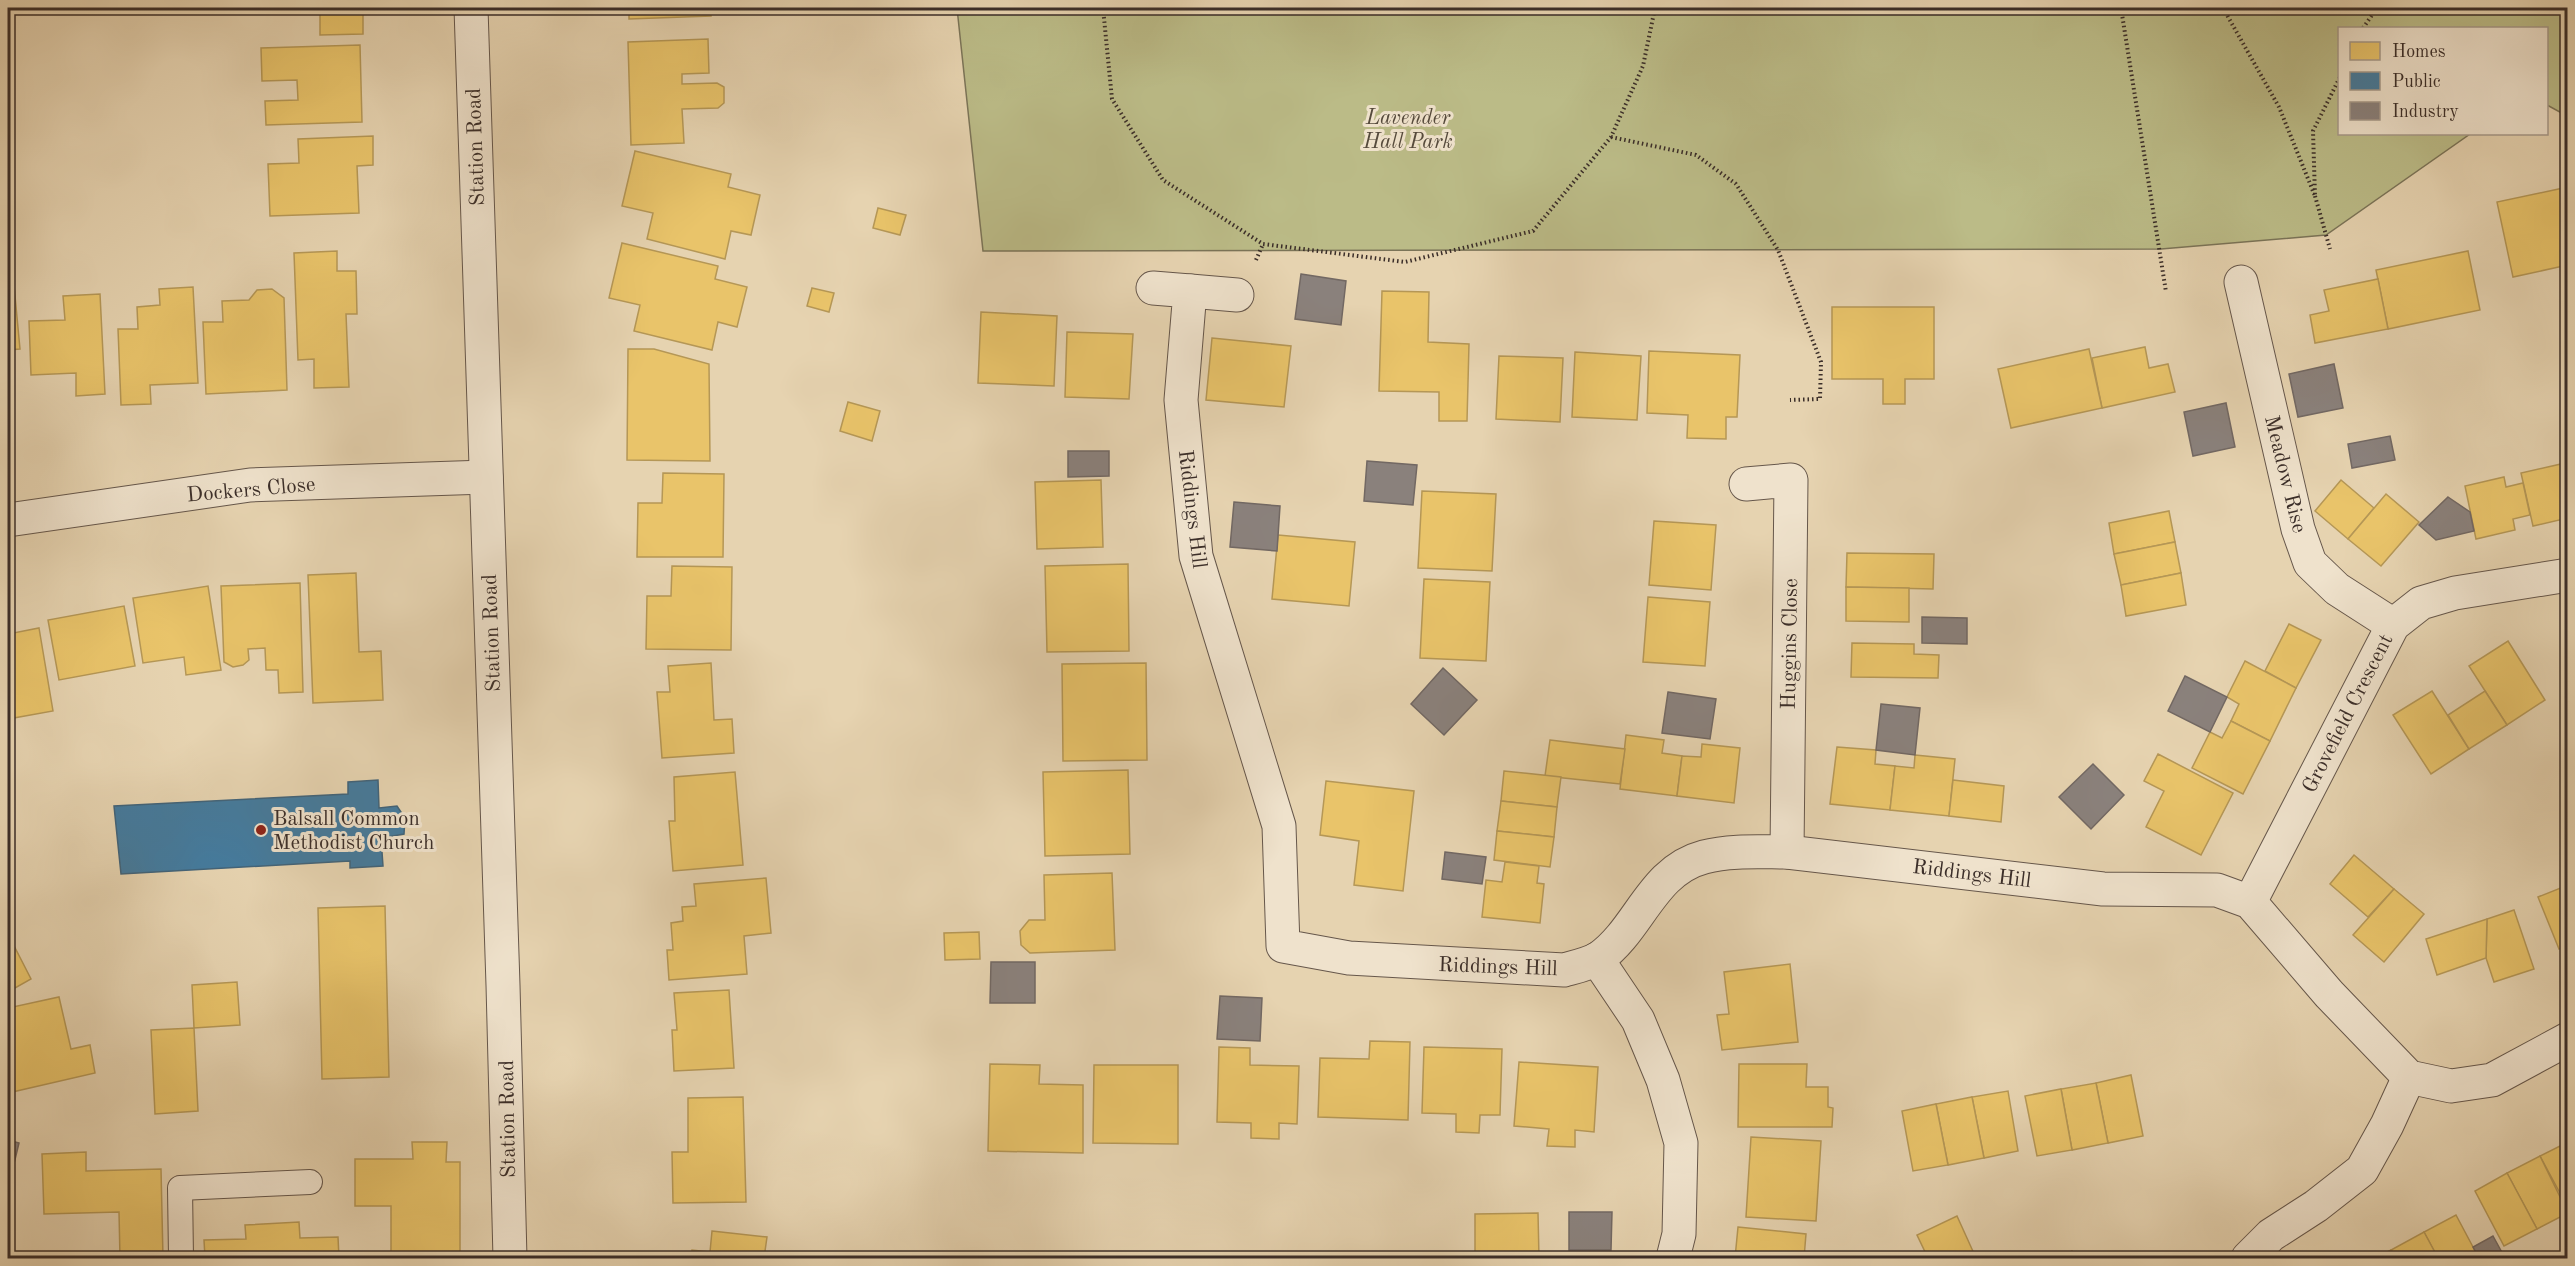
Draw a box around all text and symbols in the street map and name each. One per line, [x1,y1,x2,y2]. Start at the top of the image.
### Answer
legend [2338,27,2548,135]
text: Homes [2392,43,2446,61]
text: Public [2392,73,2441,91]
street label: Station Road [464,87,489,206]
text: Industry [2392,103,2459,121]
park label: Lavender Hall Park [1362,108,1453,153]
street label: Meadow Rise [2260,413,2309,535]
street label: Riddings Hill [1174,449,1209,570]
street label: Dockers Close [186,474,316,507]
street label: Station Road [480,573,505,692]
street label: Huggins Close [1779,578,1802,710]
street label: Grovefield Crescent [2299,631,2397,797]
place label: Balsall Common Methodist Church [273,809,434,854]
marker: Balsall Common Methodist Church [254,823,268,837]
street label: Riddings Hill [1911,857,2033,892]
street label: Riddings Hill [1438,955,1558,980]
street label: Station Road [497,1060,520,1178]

